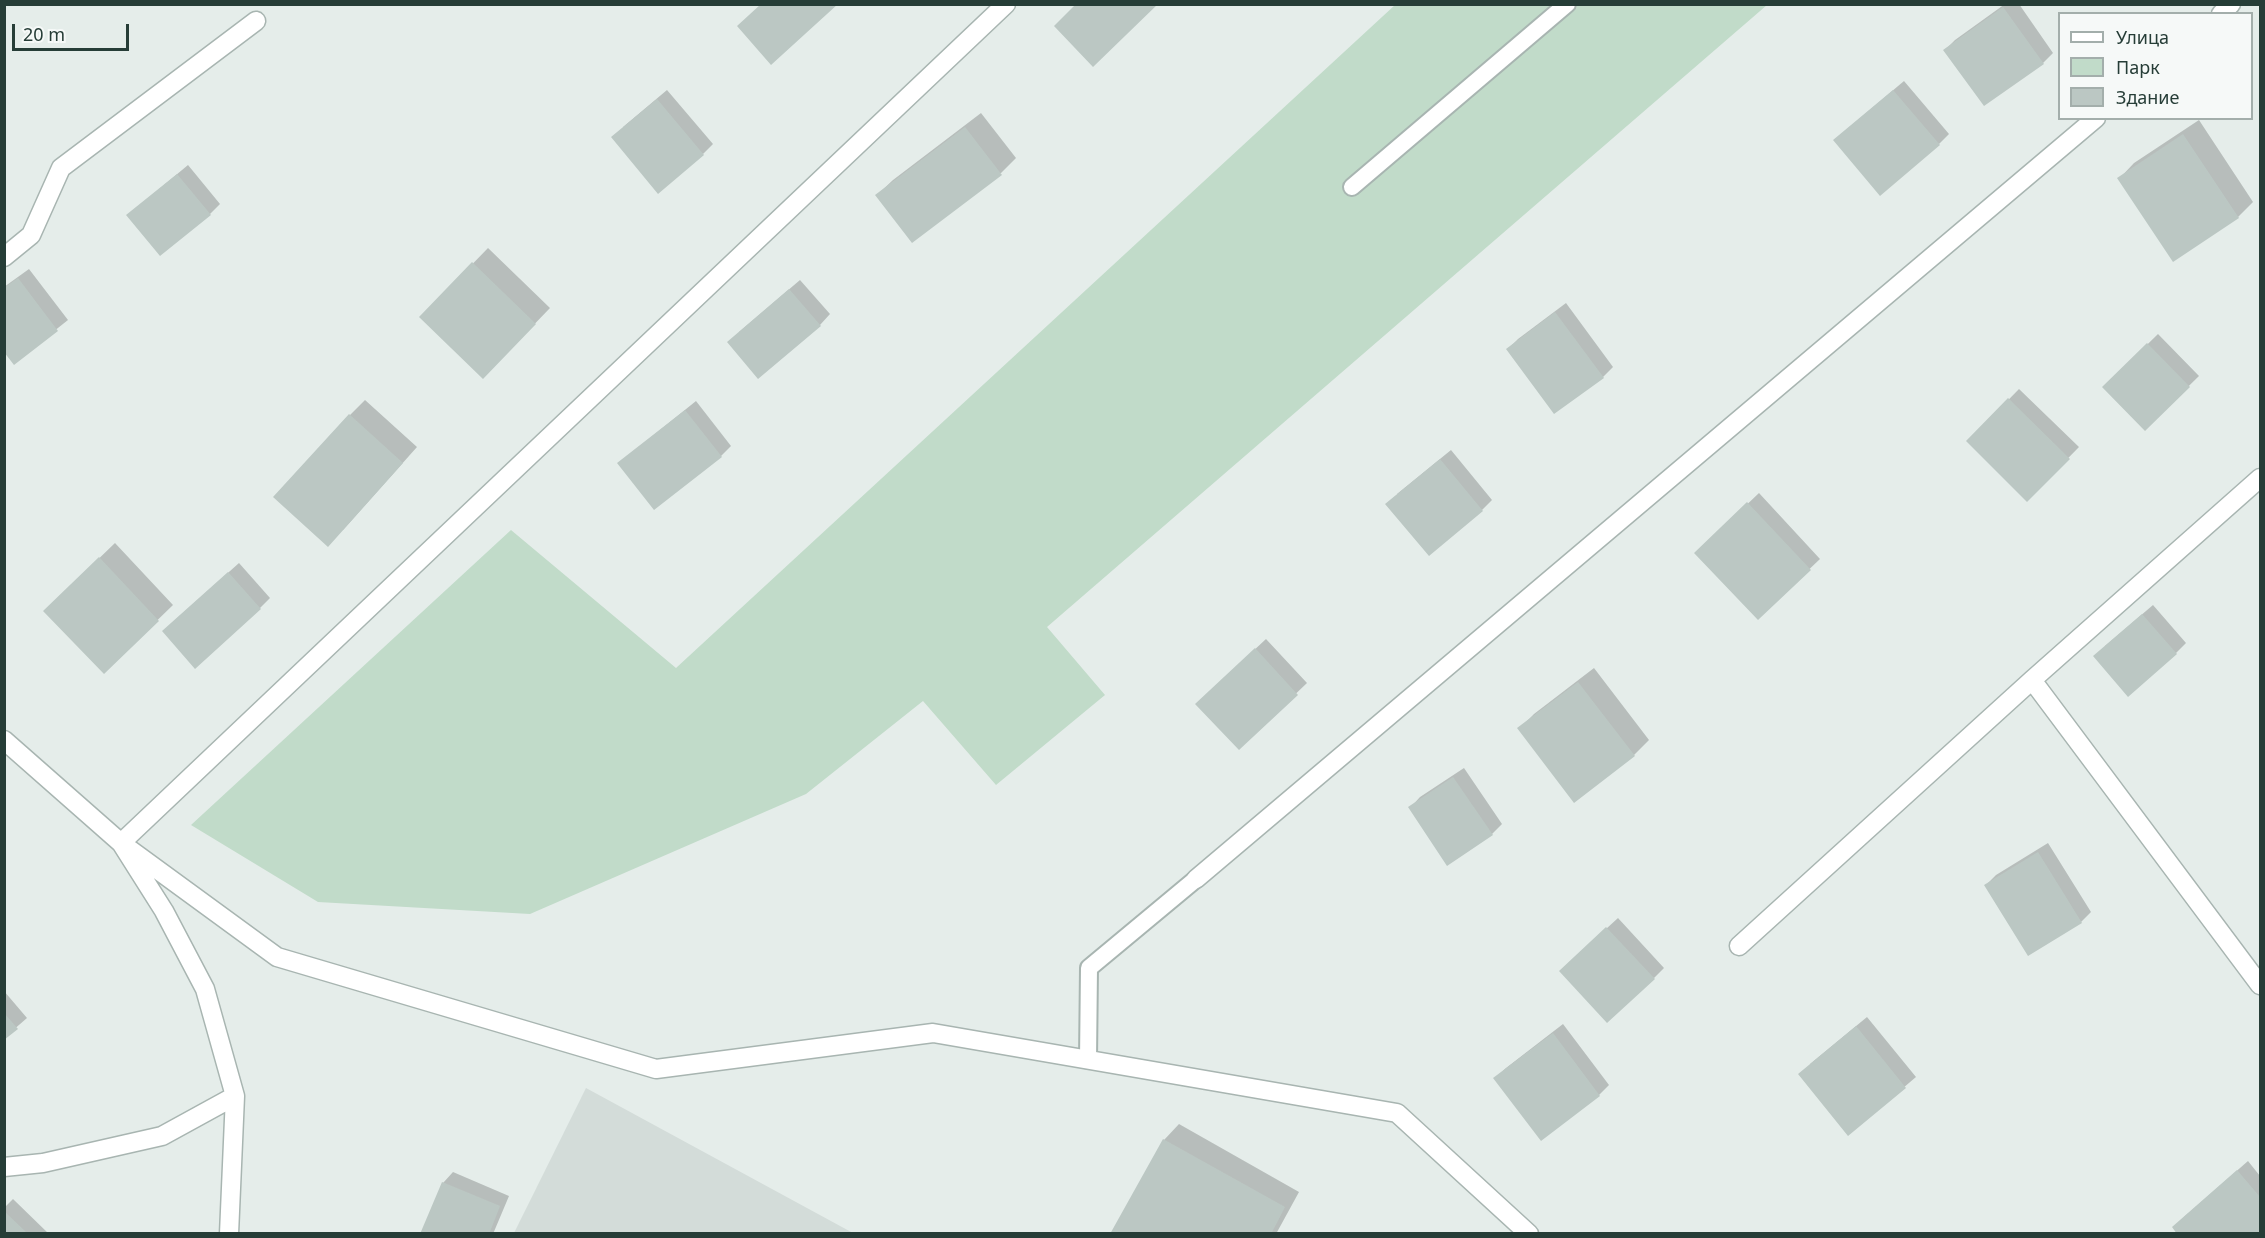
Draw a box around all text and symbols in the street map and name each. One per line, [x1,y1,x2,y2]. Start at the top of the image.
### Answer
scale bar [15,12,132,50]
legend [2058,12,2253,120]
text: 20 m [23,22,65,46]
text: Улица [2116,25,2169,49]
text: Парк [2116,55,2160,79]
text: Здание [2116,85,2179,109]

